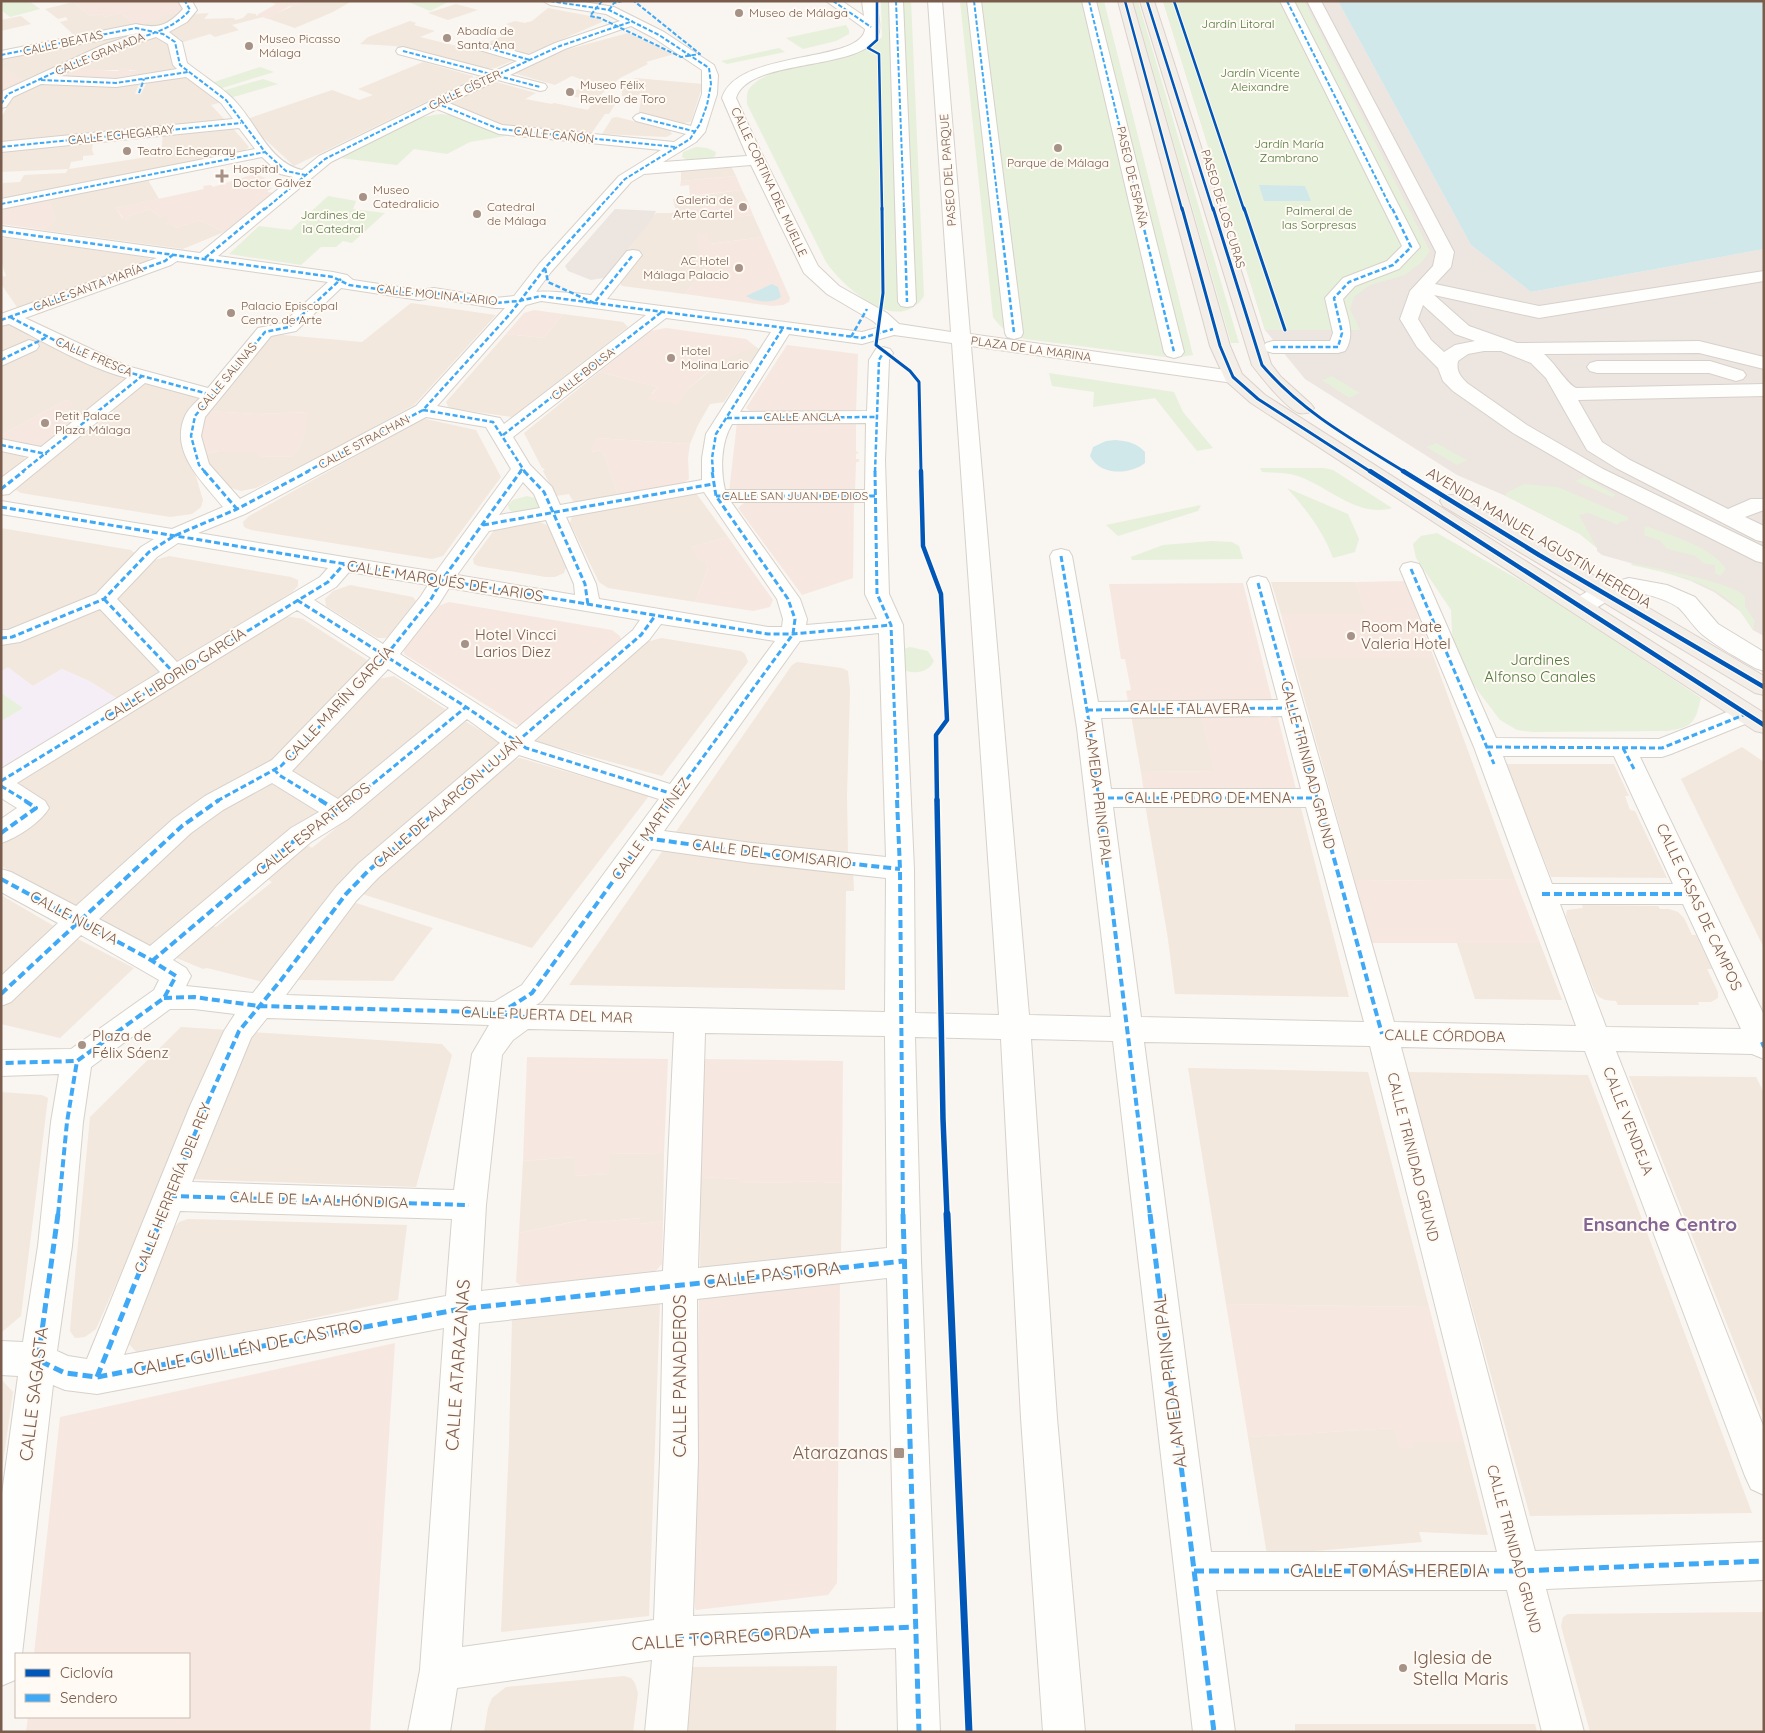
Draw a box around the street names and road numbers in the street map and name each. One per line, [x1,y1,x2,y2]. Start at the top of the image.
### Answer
street label: CALLE BEATAS [22,27,105,58]
street label: CALLE GRANADA [53,29,147,78]
street label: CALLE CÍSTER [426,66,503,113]
street label: CALLE CORTINA DEL MUELLE [728,105,811,259]
street label: PASEO DEL PARQUE [936,113,959,227]
street label: CALLE ECHEGARAY [67,121,175,148]
street label: CALLE CAÑÓN [513,123,595,146]
street label: PASEO DE ESPAÑA [1114,125,1152,229]
street label: PASEO DE LOS CURAS [1198,148,1249,270]
street label: CALLE SANTA MARÍA [31,261,145,314]
street label: CALLE MOLINA LARIO [376,281,498,308]
street label: PLAZA DE LA MARINA [970,333,1092,364]
street label: CALLE FRESCA [53,334,135,380]
street label: CALLE SALINAS [193,339,260,414]
street label: CALLE BOLSA [548,344,618,403]
street label: CALLE ANCLA [764,409,841,424]
street label: CALLE STRACHAN [316,411,412,472]
street label: AVENIDA MANUEL AGUSTÍN HEREDIA [1423,463,1656,613]
street label: CALLE SAN JUAN DE DIOS [722,488,868,503]
street label: CALLE MARQUÉS DE LARIOS [346,556,544,605]
street label: CALLE LIBORIO GARCÍA [100,623,249,726]
street label: CALLE MARÍN GARCÍA [280,641,398,766]
street label: CALLE TRINIDAD GRUND [1277,679,1340,851]
street label: CALLE TALAVERA [1130,699,1251,718]
street label: ALAMEDA PRINCIPAL [1080,718,1117,866]
street label: CALLE DE ALARCÓN LUJÁN [369,731,527,872]
street label: CALLE MARTÍNEZ [607,774,694,884]
street label: CALLE ESPARTEROS [252,778,374,879]
street label: CALLE PEDRO DE MENA [1125,788,1292,807]
street label: CALLE CASAS DE CAMPOS [1652,820,1747,993]
street label: CALLE DEL COMISARIO [691,834,853,873]
street label: CALLE NUEVA [27,886,122,949]
street label: CALLE PUERTA DEL MAR [461,1002,633,1027]
street label: CALLE CÓRDOBA [1384,1025,1506,1046]
street label: CALLE VENDEJA [1599,1064,1658,1178]
street label: CALLE TRINIDAD GRUND [1383,1070,1444,1244]
street label: CALLE HERRERÍA DEL REY [130,1099,216,1276]
street label: CALLE DE LA ALHÓNDIGA [229,1187,409,1212]
street label: CALLE PASTORA [702,1256,842,1293]
street label: CALLE ATARAZANAS [440,1278,475,1451]
street label: ALAMEDA PRINCIPAL [1147,1292,1192,1469]
street label: CALLE PANADEROS [668,1294,691,1458]
street label: CALLE GUILLÉN DE CASTRO [131,1314,364,1381]
street label: CALLE SAGASTA [14,1325,53,1462]
street label: CALLE TRINIDAD GRUND [1483,1463,1546,1635]
street label: CALLE TOMÁS HEREDIA [1290,1559,1488,1582]
street label: CALLE TORREGORDA [631,1620,811,1655]

